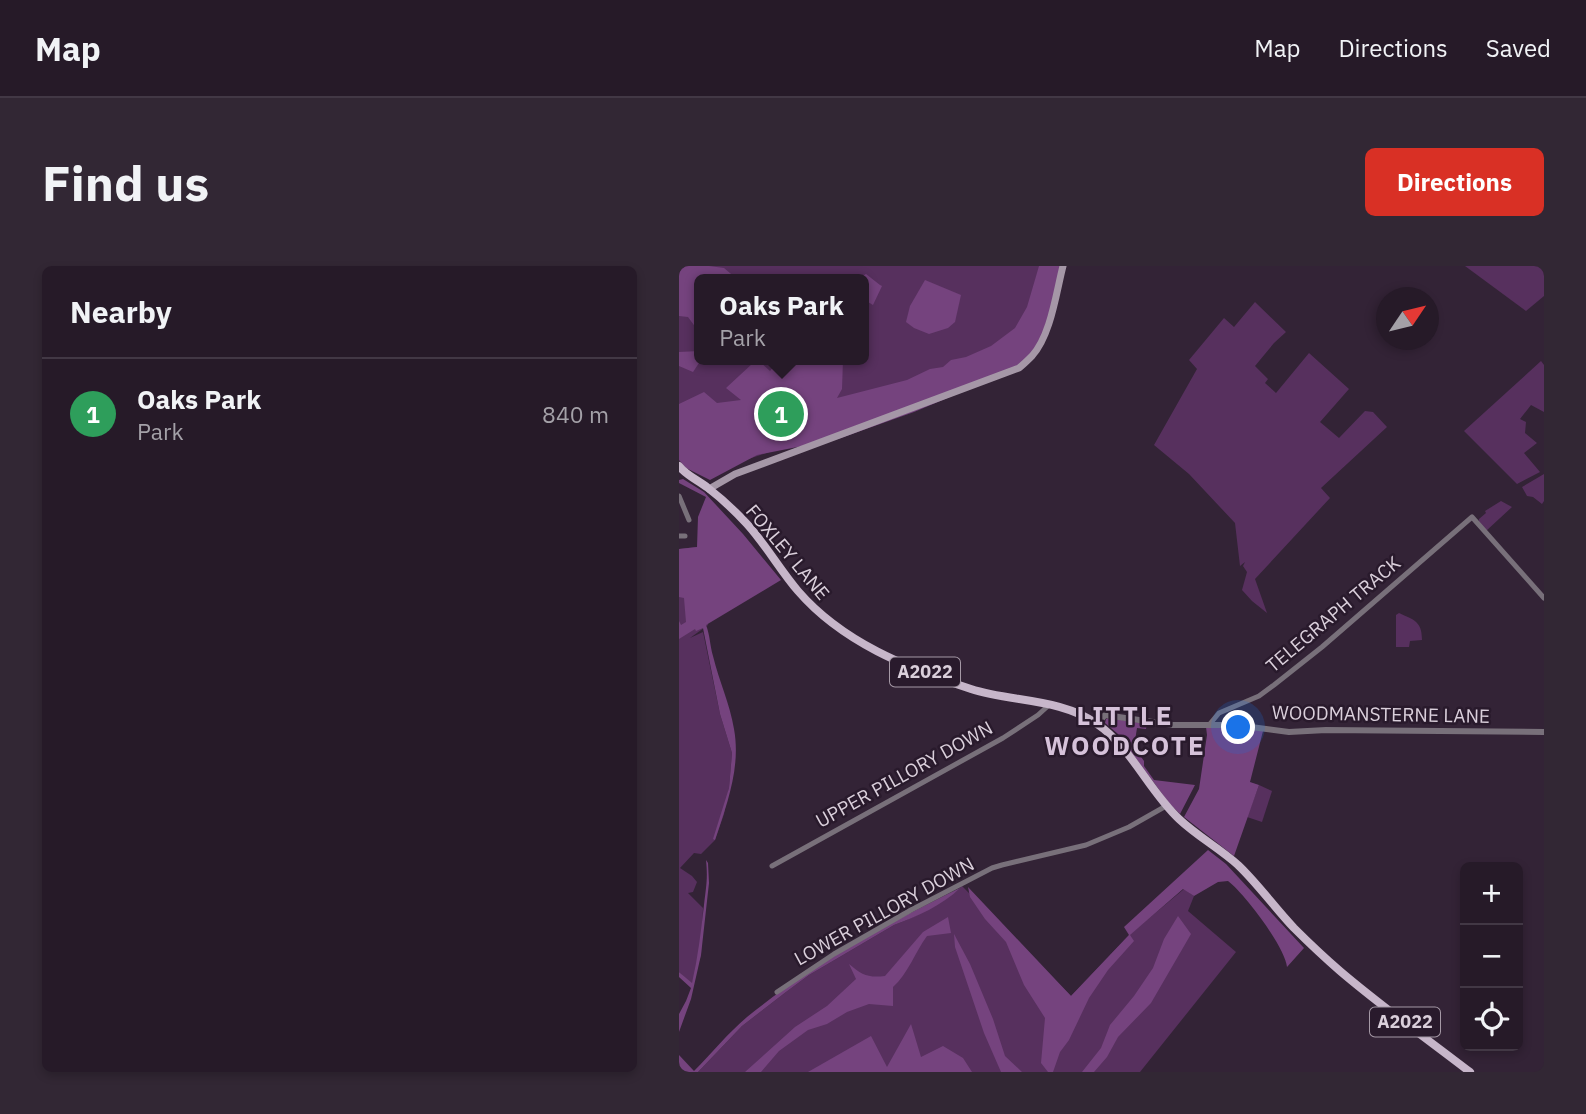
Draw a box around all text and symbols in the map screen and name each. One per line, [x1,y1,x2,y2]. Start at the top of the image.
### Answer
text: Map [35,27,101,70]
text: Map [1254,32,1300,64]
text: Directions [1338,32,1448,64]
text: Saved [1486,32,1551,64]
button: Directions [1365,148,1544,216]
text: Find us [42,151,209,214]
popup [694,274,869,365]
north arrow [1376,287,1439,350]
text: Oaks Park [719,288,844,322]
text: Nearby [70,292,172,331]
text: Park [719,322,766,352]
text: Oaks Park [137,382,261,416]
pin: 1 [758,388,804,440]
text: 1 [86,399,100,429]
text: 840 m [542,399,609,429]
text: Park [137,416,184,446]
street label: FOXLEY LANE [741,499,835,605]
street label: TELEGRAPH TRACK [1261,551,1405,677]
road number: A2022 [890,658,960,686]
district label: LITTLE WOODCOTE [1044,698,1206,762]
street label: WOODMANSTERNE LANE [1272,700,1490,728]
your location [1221,710,1255,744]
street label: UPPER PILLORY DOWN [811,715,997,833]
street label: LOWER PILLORY DOWN [790,852,978,970]
map controls [1460,862,1523,1051]
button: + [1460,862,1523,925]
button: − [1460,925,1523,988]
button: locate [1460,988,1523,1051]
road number: A2022 [1370,1008,1440,1036]

